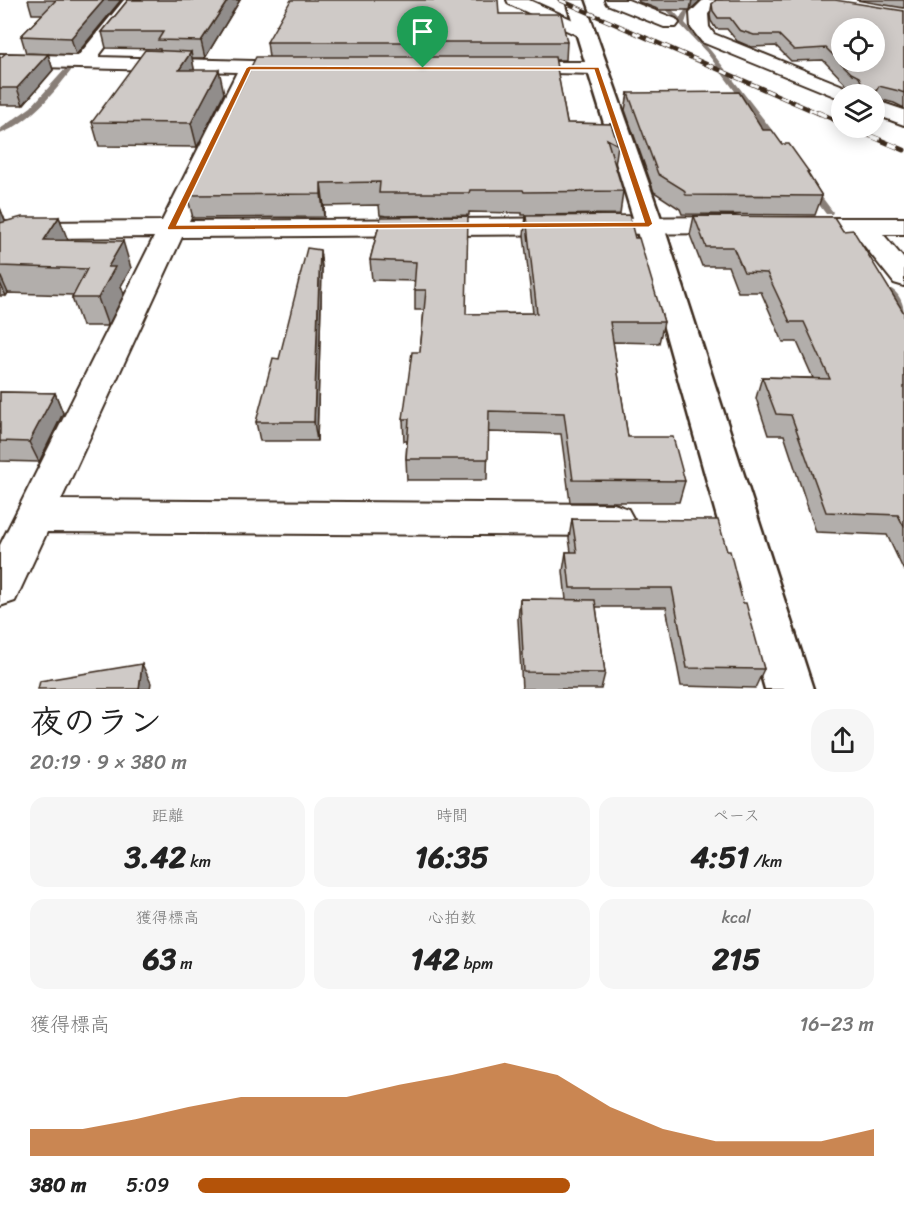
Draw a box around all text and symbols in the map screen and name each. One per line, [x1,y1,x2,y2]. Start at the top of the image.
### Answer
pin [397,6,448,68]
icon: arrive [406,15,439,48]
map controls [831,18,885,138]
button: locate [831,18,885,72]
button: layers [831,84,885,138]
text: 夜のラン [30,693,162,751]
button: share [811,709,874,772]
text: 20:19 · 9 × 380 m [30,745,187,780]
text: 距離 [152,801,184,830]
text: 時間 [436,801,468,830]
text: ペース [713,801,760,830]
text: 3.42 [124,830,186,884]
text: 16:35 [415,830,489,884]
text: 4:51 [690,830,749,884]
text: km [186,847,211,876]
text: /km [749,847,782,876]
text: 獲得標高 [136,903,200,932]
text: 心拍数 [428,903,476,932]
text: kcal [722,903,751,932]
text: 63 [143,932,176,986]
text: 142 [411,932,460,986]
text: 215 [712,932,761,986]
text: m [176,949,193,978]
text: bpm [460,949,493,978]
text: 獲得標高 [30,1007,110,1042]
text: 16–23 m [800,1007,874,1042]
text: 380 m [30,1168,86,1203]
text: 5:09 [126,1168,169,1203]

